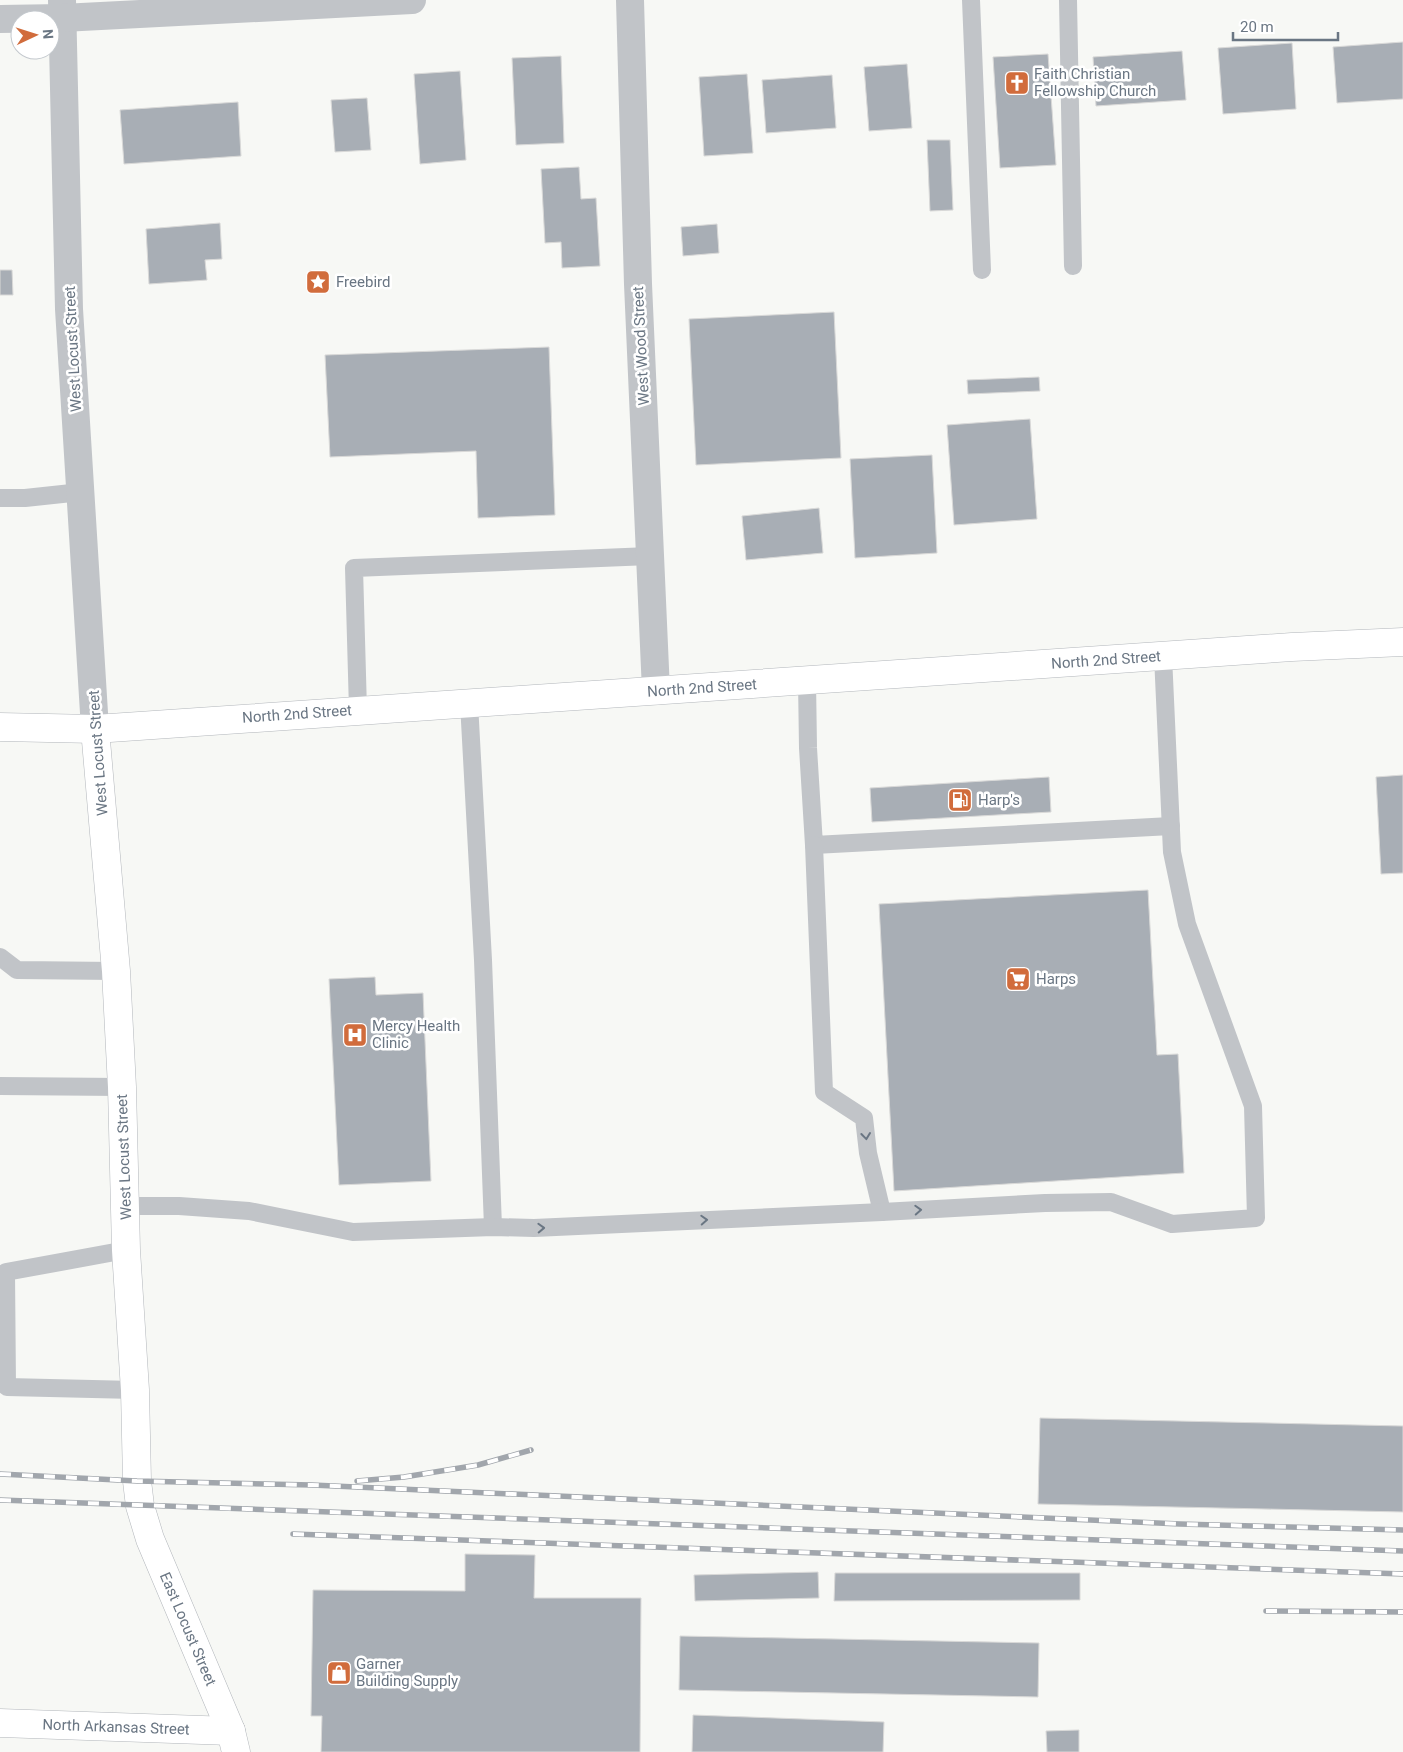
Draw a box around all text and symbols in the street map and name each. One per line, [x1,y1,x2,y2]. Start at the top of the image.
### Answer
north arrow [10,10,60,60]
scale bar [1233,10,1338,42]
text: 20 m [1240,18,1274,36]
text: N [40,29,56,40]
place label: Faith Christian Fellowship Church [1034,65,1156,100]
church icon: Faith Christian Fellowship Church [1004,70,1030,96]
place icon: Freebird [305,269,331,295]
place label: Freebird [336,273,390,291]
street label: West Locust Street [61,285,85,412]
street label: West Wood Street [629,286,653,406]
street label: North 2nd Street [1050,647,1162,673]
street label: North 2nd Street [646,675,758,701]
street label: West Locust Street [85,689,111,817]
street label: North 2nd Street [241,701,353,727]
fuel station icon: Harp's [947,787,973,813]
place label: Harp's [978,791,1020,809]
supermarket icon: Harps [1005,966,1031,992]
place label: Harps [1036,970,1076,988]
place label: Mercy Health Clinic [372,1017,460,1052]
hospital icon: Mercy Health Clinic [342,1022,368,1048]
street label: West Locust Street [113,1094,135,1220]
one-way arrow [860,1132,871,1140]
one-way arrow [915,1204,923,1215]
one-way arrow [700,1215,708,1226]
one-way arrow [538,1223,545,1233]
street label: East Locust Street [156,1569,220,1689]
place label: Garner Building Supply [356,1655,458,1690]
shop icon: Garner Building Supply [326,1660,352,1686]
street label: North Arkansas Street [42,1715,190,1739]

